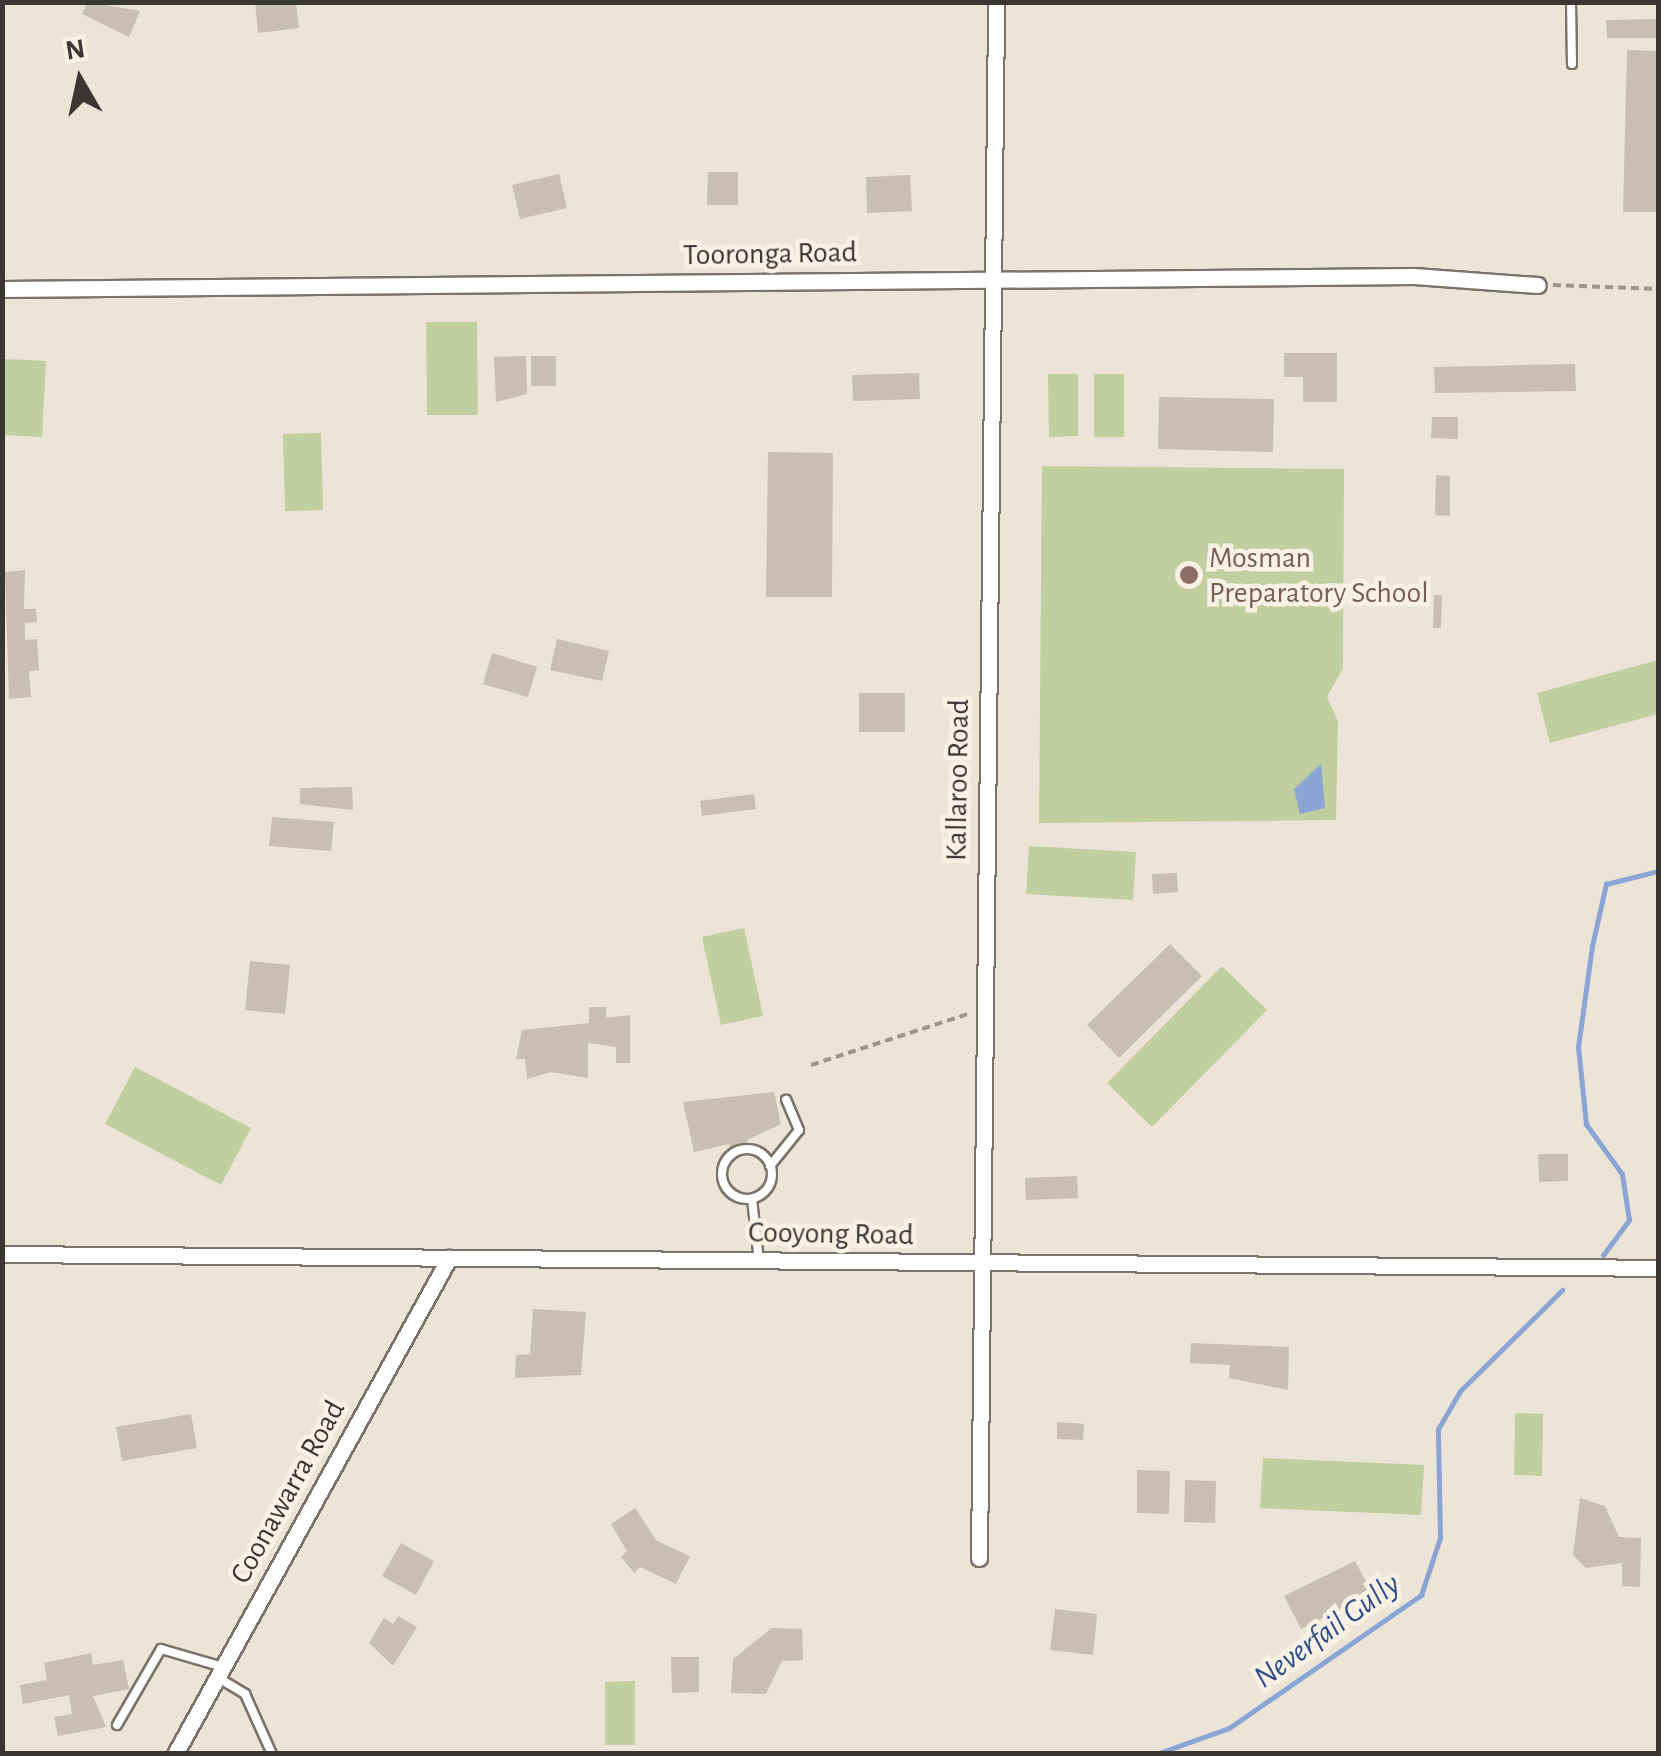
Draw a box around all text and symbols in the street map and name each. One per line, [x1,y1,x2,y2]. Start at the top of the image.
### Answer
north arrow [30,30,130,130]
text: N [64,35,87,66]
street label: Tooronga Road [683,234,857,274]
place label: Mosman Preparatory School [1209,540,1429,610]
marker: Mosman Preparatory School [1178,564,1200,586]
street label: Kallaroo Road [939,699,977,861]
street label: Cooyong Road [748,1215,914,1253]
street label: Coonawarra Road [223,1394,353,1590]
water label: Neverfail Gully [1246,1565,1408,1697]

